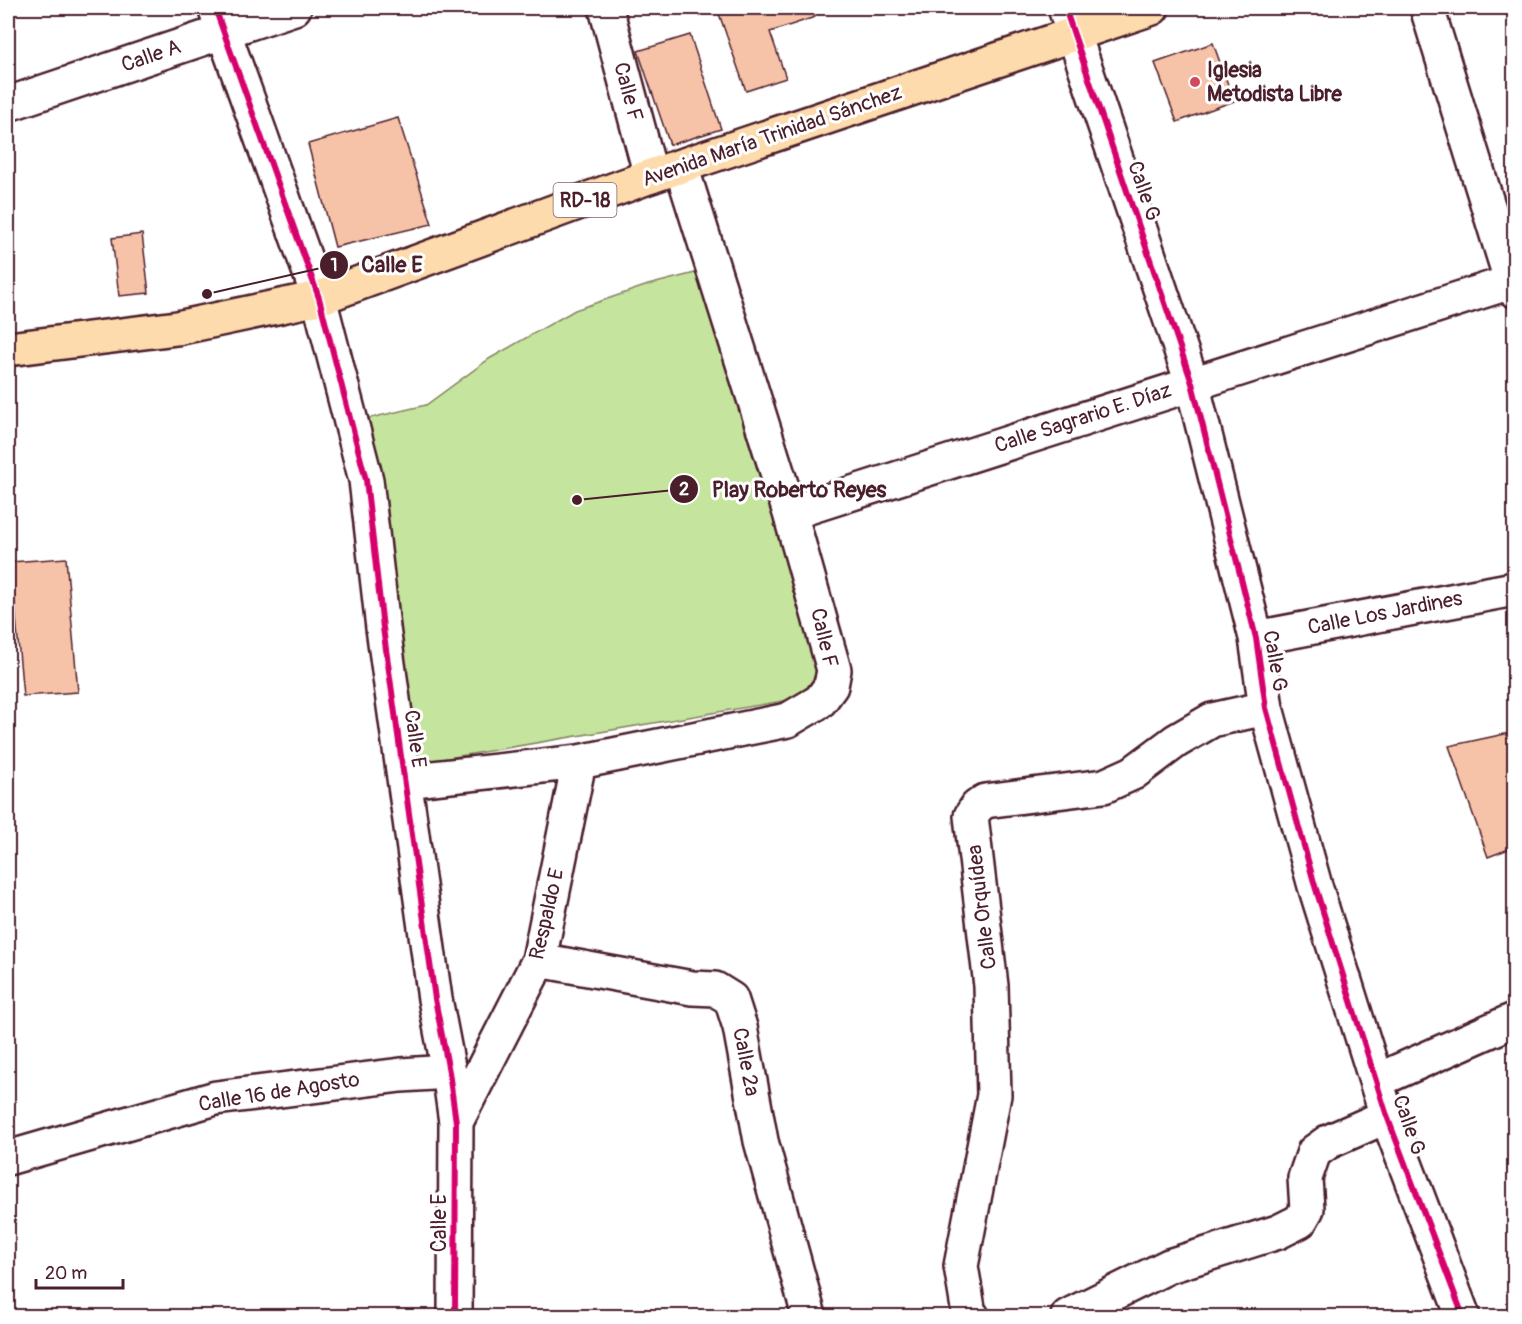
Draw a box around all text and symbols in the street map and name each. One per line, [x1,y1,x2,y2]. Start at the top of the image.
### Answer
street label: Calle A [118,33,184,79]
place label: Iglesia Metodista Libre [1207,57,1342,108]
street label: Calle F [607,59,649,125]
marker: Iglesia Metodista Libre [1188,75,1202,89]
street label: Avenida María Trinidad Sánchez [639,79,905,193]
street label: Calle G [1121,158,1167,224]
road number: RD-18 [554,183,616,217]
callout: Calle E [319,245,435,285]
text: Calle E [361,251,423,279]
text: 1 [330,254,338,277]
street label: Calle Sagrario E. Díaz [991,377,1175,459]
callout: Play Roberto Reyes [669,469,898,509]
text: Play Roberto Reyes [712,476,887,504]
text: 2 [679,478,689,501]
street label: Calle Los Jardines [1305,585,1465,641]
street label: Calle F [804,606,844,670]
street label: Calle G [1256,628,1294,694]
street label: Calle E [398,708,432,770]
street label: Calle Orquídea [961,843,1003,971]
street label: Respaldo E [523,865,571,962]
street label: Calle 2ª [726,1025,766,1099]
street label: Calle 16 de Agosto [197,1066,361,1118]
street label: Calle G [1386,1092,1432,1158]
street label: Calle E [426,1194,453,1252]
scale bar [36,1252,123,1290]
text: 20 m [45,1262,87,1285]

